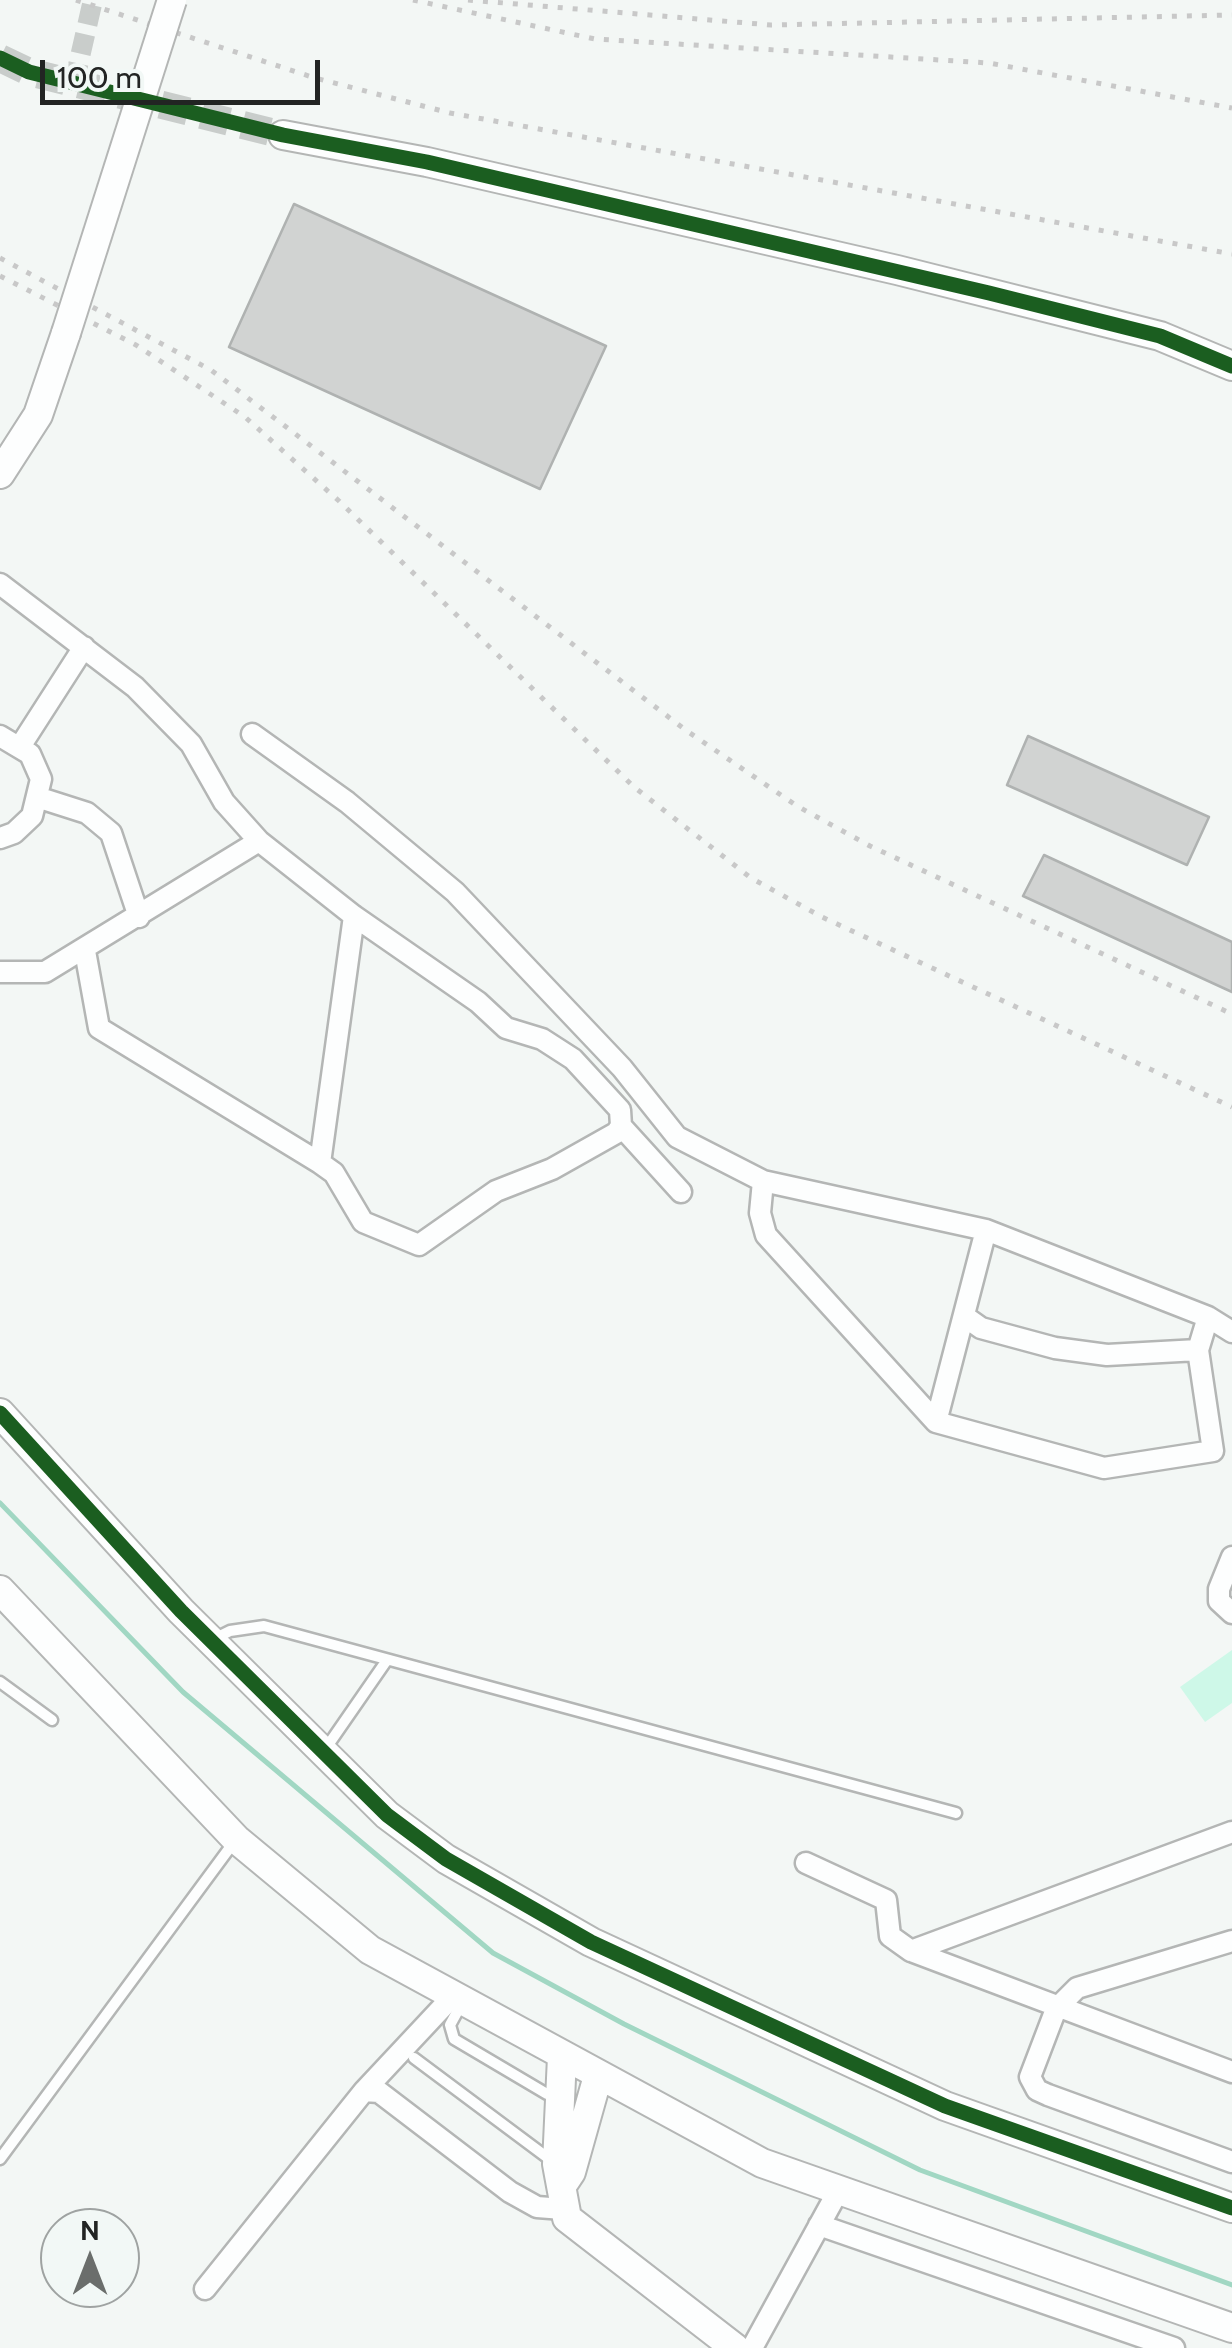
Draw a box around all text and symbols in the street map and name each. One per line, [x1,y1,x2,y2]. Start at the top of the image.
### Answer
scale bar [45,40,325,102]
text: 100 m [57,59,142,96]
north arrow [40,2208,140,2308]
text: N [80,2213,100,2247]

